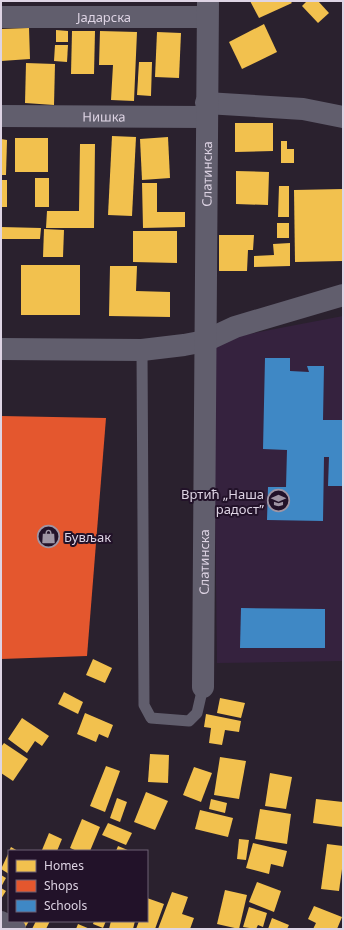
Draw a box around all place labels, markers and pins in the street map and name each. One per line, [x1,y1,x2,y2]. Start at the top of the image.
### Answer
place label: Вртић „Наша радост” [181,485,264,518]
school or university icon: Вртић „Наша радост” [266,488,292,514]
shop icon: Бувљак [36,524,62,550]
place label: Бувљак [64,528,111,546]

